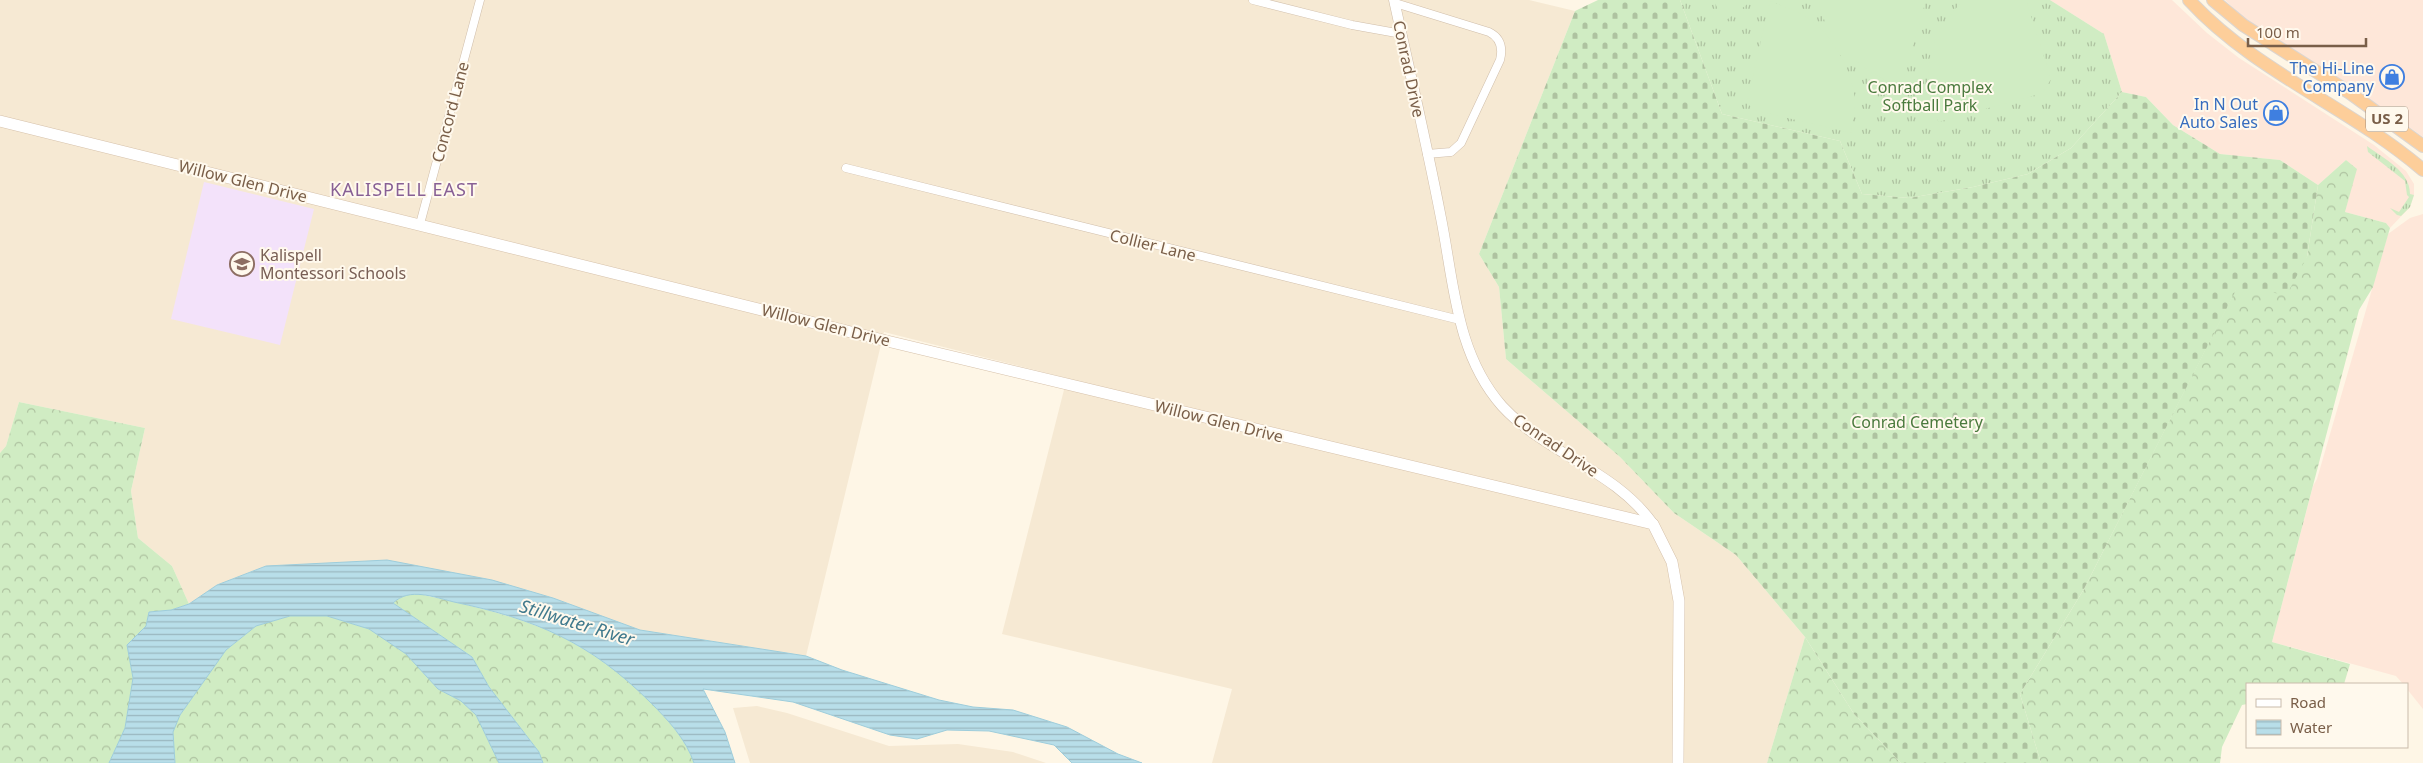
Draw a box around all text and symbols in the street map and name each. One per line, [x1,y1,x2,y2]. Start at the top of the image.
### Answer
scale bar [2248,15,2366,47]
street label: Conrad Drive [1388,19,1430,119]
text: 100 m [2256,22,2300,42]
place label: The Hi-Line Company [2289,57,2375,97]
street label: Concord Lane [426,59,474,165]
shop icon: The Hi-Line Company [2379,64,2405,90]
park label: Conrad Complex Softball Park [1868,76,1993,116]
place label: In N Out Auto Sales [2180,93,2258,133]
shop icon: In N Out Auto Sales [2263,100,2289,126]
road number: US 2 [2366,106,2408,132]
street label: Willow Glen Drive [176,154,310,208]
district label: KALISPELL EAST [330,177,478,201]
street label: Collier Lane [1108,224,1198,266]
place label: Kalispell Montessori Schools [260,244,406,284]
school or university icon: Kalispell Montessori Schools [229,251,255,277]
street label: Willow Glen Drive [759,298,893,352]
street label: Willow Glen Drive [1152,394,1286,448]
street label: Conrad Drive [1509,408,1603,482]
park label: Conrad Cemetery [1851,411,1984,433]
water label: Stillwater River [517,593,638,651]
legend [2246,683,2408,748]
text: Road [2290,692,2326,712]
text: Water [2290,717,2332,737]

